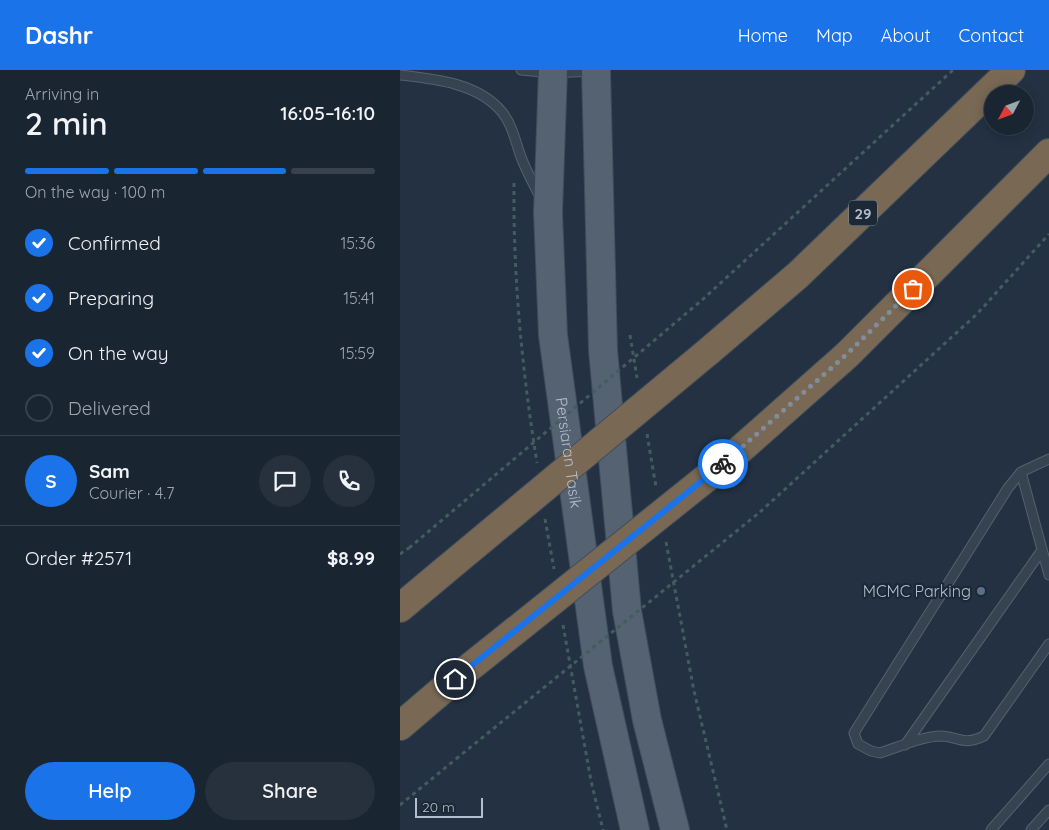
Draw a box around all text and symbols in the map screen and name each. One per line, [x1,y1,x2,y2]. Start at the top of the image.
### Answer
text: Dashr [25,20,93,50]
text: Home [738,24,788,47]
text: Map [816,24,853,47]
text: About [881,24,931,47]
text: Contact [959,24,1024,47]
text: Arriving in [25,84,99,104]
north arrow [984,85,1034,135]
map controls [984,85,1034,135]
text: 16:05–16:10 [280,101,375,125]
text: 2 min [25,103,108,143]
text: On the way · 100 m [25,182,165,202]
road number: 29 [849,200,877,226]
icon: check [25,229,53,257]
text: Confirmed [68,231,161,255]
text: 15:36 [340,233,375,253]
pin [892,268,934,310]
icon: bag [899,275,927,303]
icon: check [25,284,53,312]
text: Preparing [68,286,154,310]
text: 15:41 [343,288,375,308]
icon: check [25,339,53,367]
text: On the way [68,341,169,365]
text: 15:59 [340,343,375,363]
text: Delivered [68,396,151,420]
street label: Persiaran Tasik [552,396,586,509]
courier [698,439,748,489]
icon: bike [709,450,737,478]
button: chat [259,455,311,507]
button: phone [323,455,375,507]
text: Sam [89,459,130,483]
text: S [45,469,57,493]
text: Courier · 4.7 [89,483,174,503]
text: Order #2571 [25,546,132,570]
text: $8.99 [327,546,375,570]
place label: MCMC Parking [863,581,971,601]
marker: MCMC Parking [975,585,987,597]
pin [434,658,476,700]
icon: home [441,665,469,693]
button: Help [25,762,195,820]
button: Share [205,762,375,820]
scale bar [415,795,482,818]
text: 20 m [422,798,455,816]

